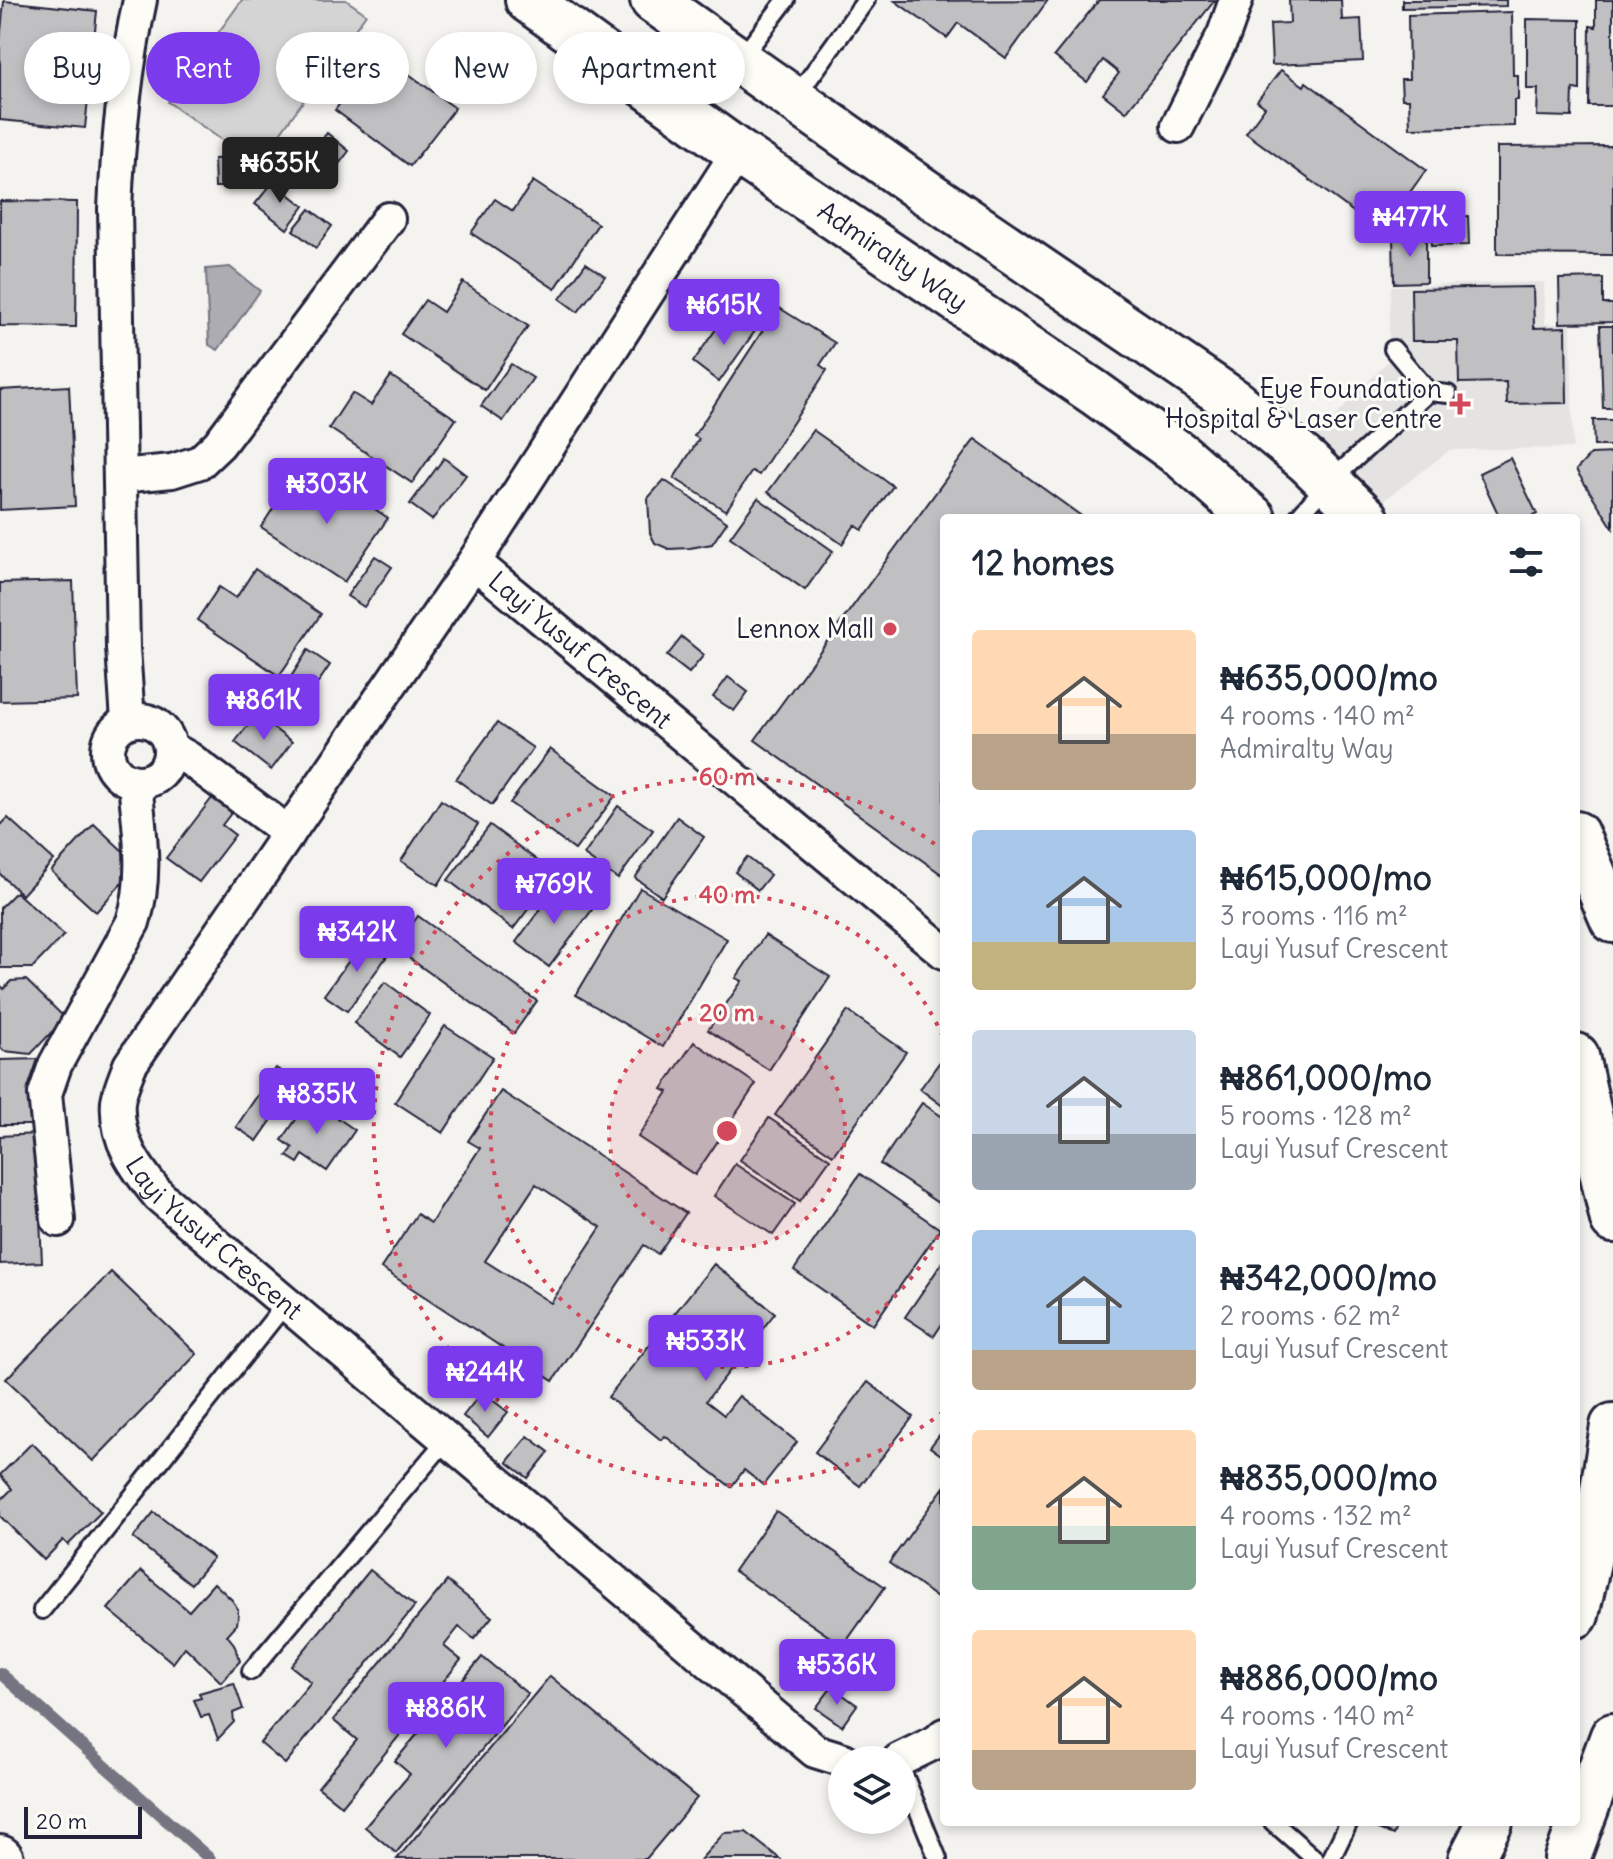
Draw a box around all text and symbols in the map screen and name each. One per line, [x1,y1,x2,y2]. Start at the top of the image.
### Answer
chip: Buy [24,32,130,104]
chip: Rent [146,32,260,104]
chip: Filters [276,32,409,104]
chip: New [425,32,537,104]
chip: Apartment [553,32,745,104]
pin: ₦635K [224,137,336,205]
text: ₦635K [240,146,320,179]
pin: ₦477K [1354,191,1466,259]
street label: Admiralty Way [812,194,974,318]
text: ₦477K [1372,200,1448,233]
pin: ₦615K [668,279,780,347]
text: ₦615K [686,288,762,321]
place label: Eye Foundation Hospital & Laser Centre [1165,372,1442,435]
marker: Eye Foundation Hospital & Laser Centre [1449,393,1471,415]
pin: ₦303K [271,458,383,526]
text: ₦303K [286,467,368,500]
icon: filters [1504,540,1548,584]
text: 12 homes [972,541,1115,584]
street label: Layi Yusuf Crescent [482,564,679,736]
place label: Lennox Mall [736,612,874,645]
marker: Lennox Mall [881,620,899,638]
text: ₦635,000/mo [1220,656,1438,699]
icon: home [1036,662,1132,758]
pin: ₦861K [208,674,320,742]
text: ₦861K [226,683,302,716]
text: 4 rooms · 140 m² [1220,699,1415,732]
text: Admiralty Way [1220,732,1394,765]
text: 60 m [699,761,755,791]
text: ₦615,000/mo [1220,856,1432,899]
pin: ₦769K [498,858,610,926]
icon: home [1036,862,1132,958]
text: ₦769K [515,867,593,900]
text: 40 m [699,879,755,909]
text: 3 rooms · 116 m² [1220,899,1408,932]
pin: ₦342K [301,906,413,974]
text: ₦342K [318,915,396,948]
text: Layi Yusuf Crescent [1220,932,1448,965]
text: 20 m [699,997,755,1027]
text: ₦861,000/mo [1220,1056,1432,1099]
icon: home [1036,1062,1132,1158]
pin: ₦835K [261,1068,373,1136]
text: ₦835K [277,1077,357,1110]
text: 5 rooms · 128 m² [1220,1099,1412,1132]
centre of rings [713,1117,741,1145]
text: Layi Yusuf Crescent [1220,1132,1448,1165]
street label: Layi Yusuf Crescent [119,1150,310,1326]
text: ₦342,000/mo [1220,1256,1437,1299]
icon: home [1036,1262,1132,1358]
text: 2 rooms · 62 m² [1220,1299,1401,1332]
pin: ₦533K [650,1315,762,1383]
text: ₦533K [666,1324,746,1357]
text: Layi Yusuf Crescent [1220,1332,1448,1365]
pin: ₦244K [429,1346,541,1414]
text: ₦244K [446,1355,524,1388]
text: ₦835,000/mo [1220,1456,1438,1499]
icon: home [1036,1462,1132,1558]
text: 4 rooms · 132 m² [1220,1499,1412,1532]
text: Layi Yusuf Crescent [1220,1532,1448,1565]
pin: ₦536K [781,1639,893,1707]
text: ₦536K [797,1648,877,1681]
text: ₦886,000/mo [1220,1656,1438,1699]
icon: home [1036,1662,1132,1758]
pin: ₦886K [390,1682,502,1750]
text: ₦886K [406,1691,486,1724]
text: 4 rooms · 140 m² [1220,1699,1415,1732]
text: Layi Yusuf Crescent [1220,1732,1448,1765]
map controls [828,1746,916,1834]
button: layers [828,1746,916,1834]
scale bar [24,1803,142,1839]
text: 20 m [36,1807,87,1835]

